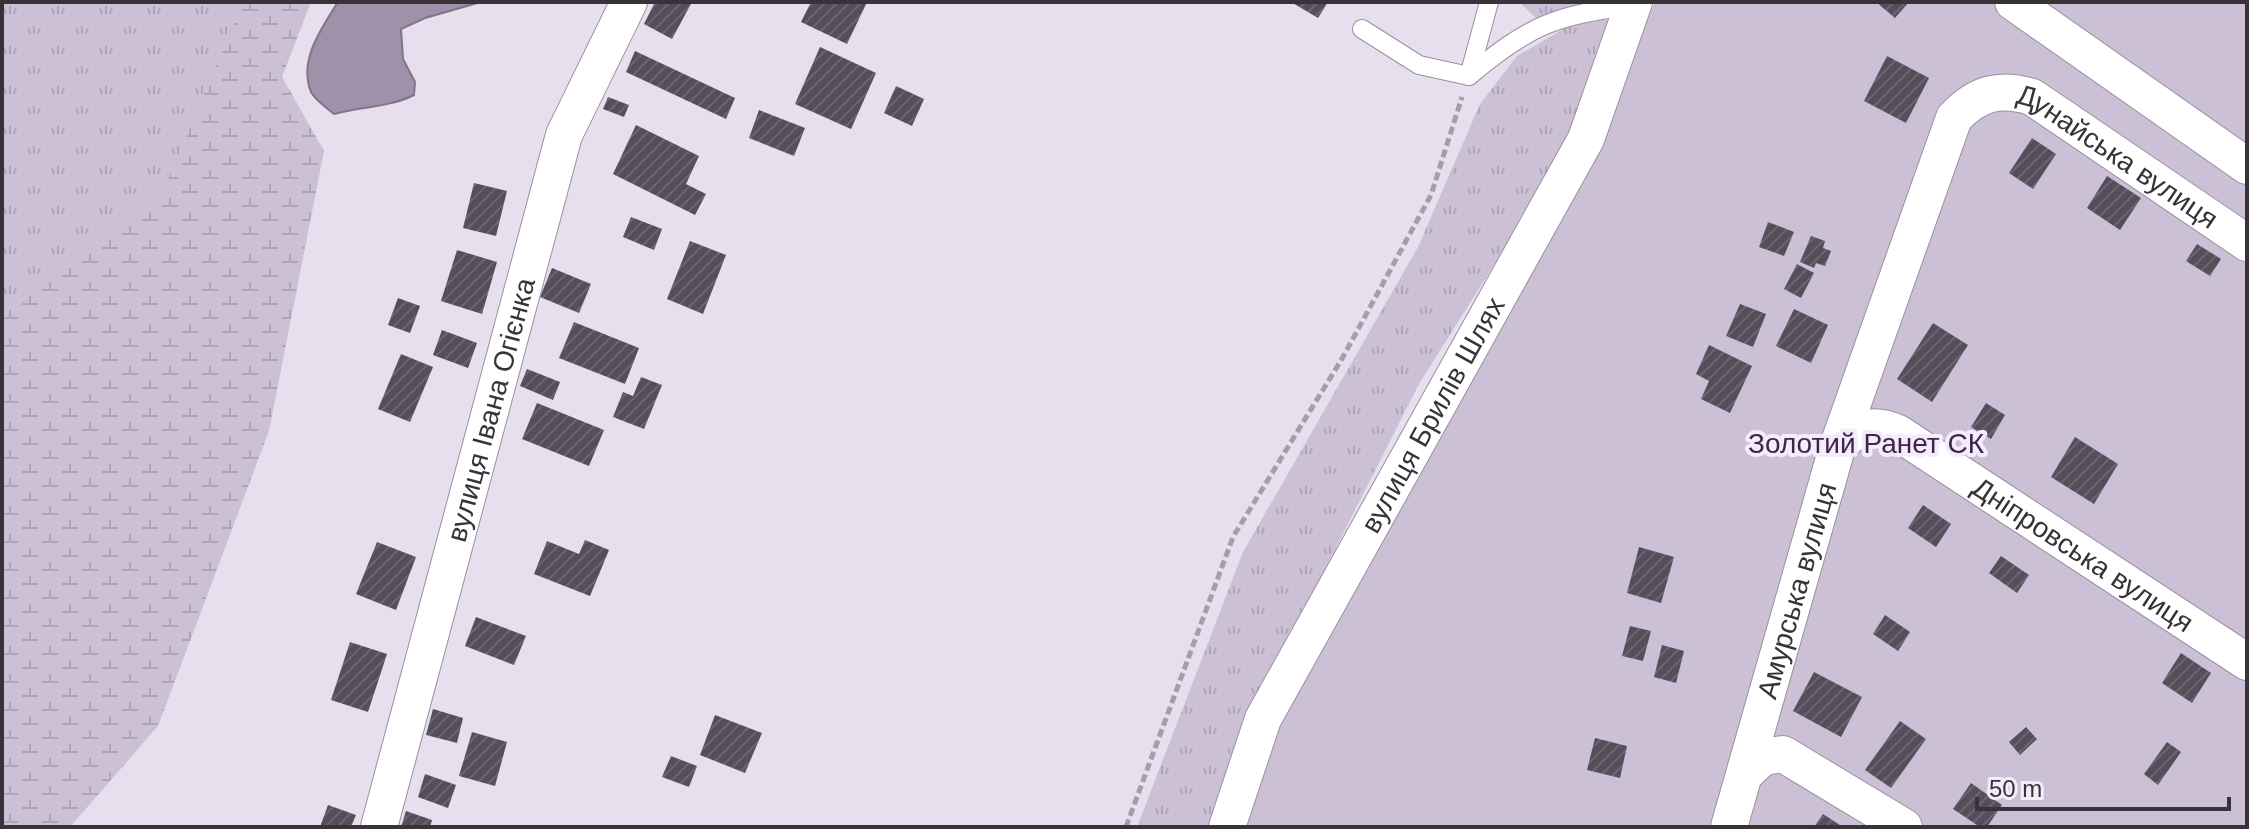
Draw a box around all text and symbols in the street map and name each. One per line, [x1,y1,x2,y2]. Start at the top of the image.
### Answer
street label: Дунайська вулиця [2014,78,2224,234]
street label: вулиця Івана Огієнка [440,274,541,545]
street label: вулиця Брилів Шлях [1354,292,1510,538]
park label: Золотий Ранет СК [1748,428,1985,459]
street label: Дніпровська вулиця [1967,471,2199,638]
street label: Амурська вулиця [1751,479,1842,702]
scale bar [1977,761,2229,811]
text: 50 m [1989,775,2042,802]

